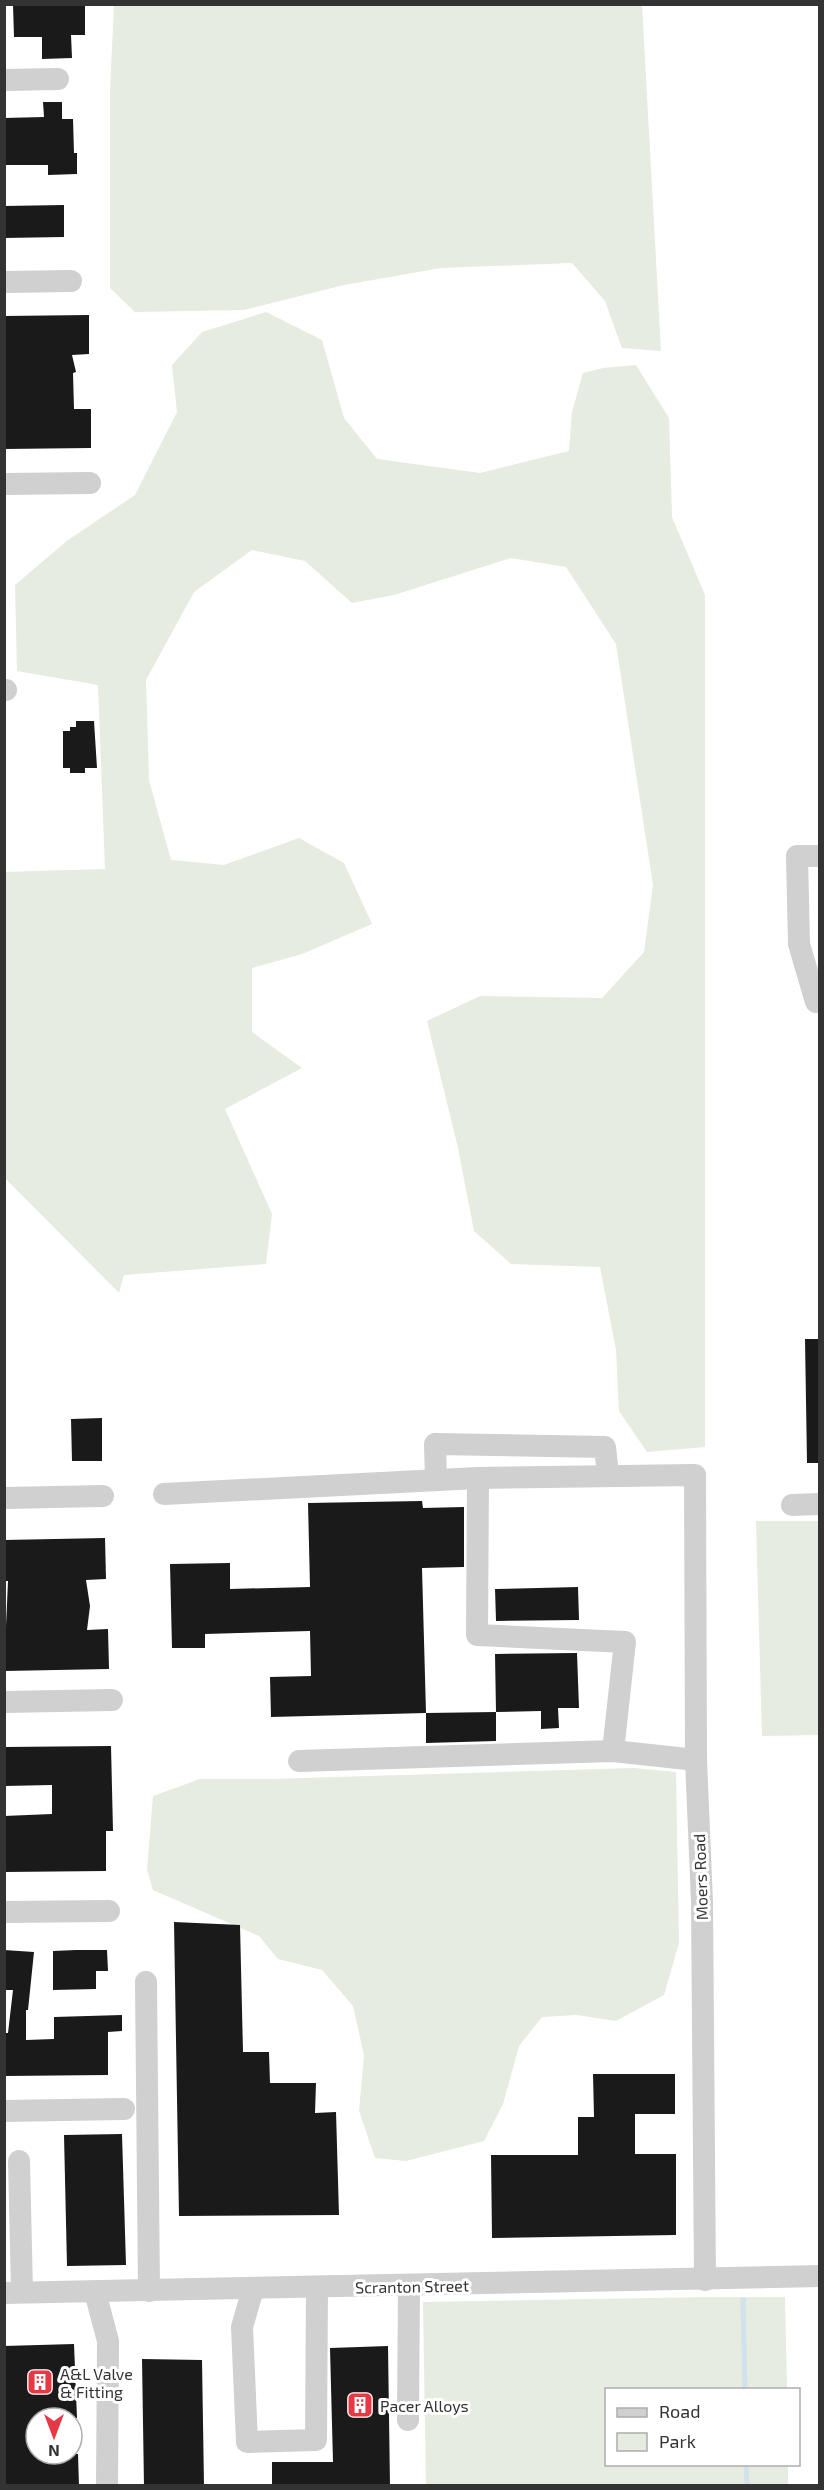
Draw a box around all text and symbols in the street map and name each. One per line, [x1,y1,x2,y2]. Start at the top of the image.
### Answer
street label: Moers Road [689,1833,711,1921]
street label: Scranton Street [355,2276,469,2296]
place label: A&L Valve & Fitting [60,2364,133,2401]
building icon: A&L Valve & Fitting [25,2367,55,2397]
legend [605,2388,800,2466]
building icon: Pacer Alloys [345,2390,375,2420]
place label: Pacer Alloys [380,2396,469,2415]
text: Road [659,2400,700,2422]
north arrow [24,2406,84,2466]
text: Park [659,2430,696,2452]
text: N [48,2442,60,2461]

